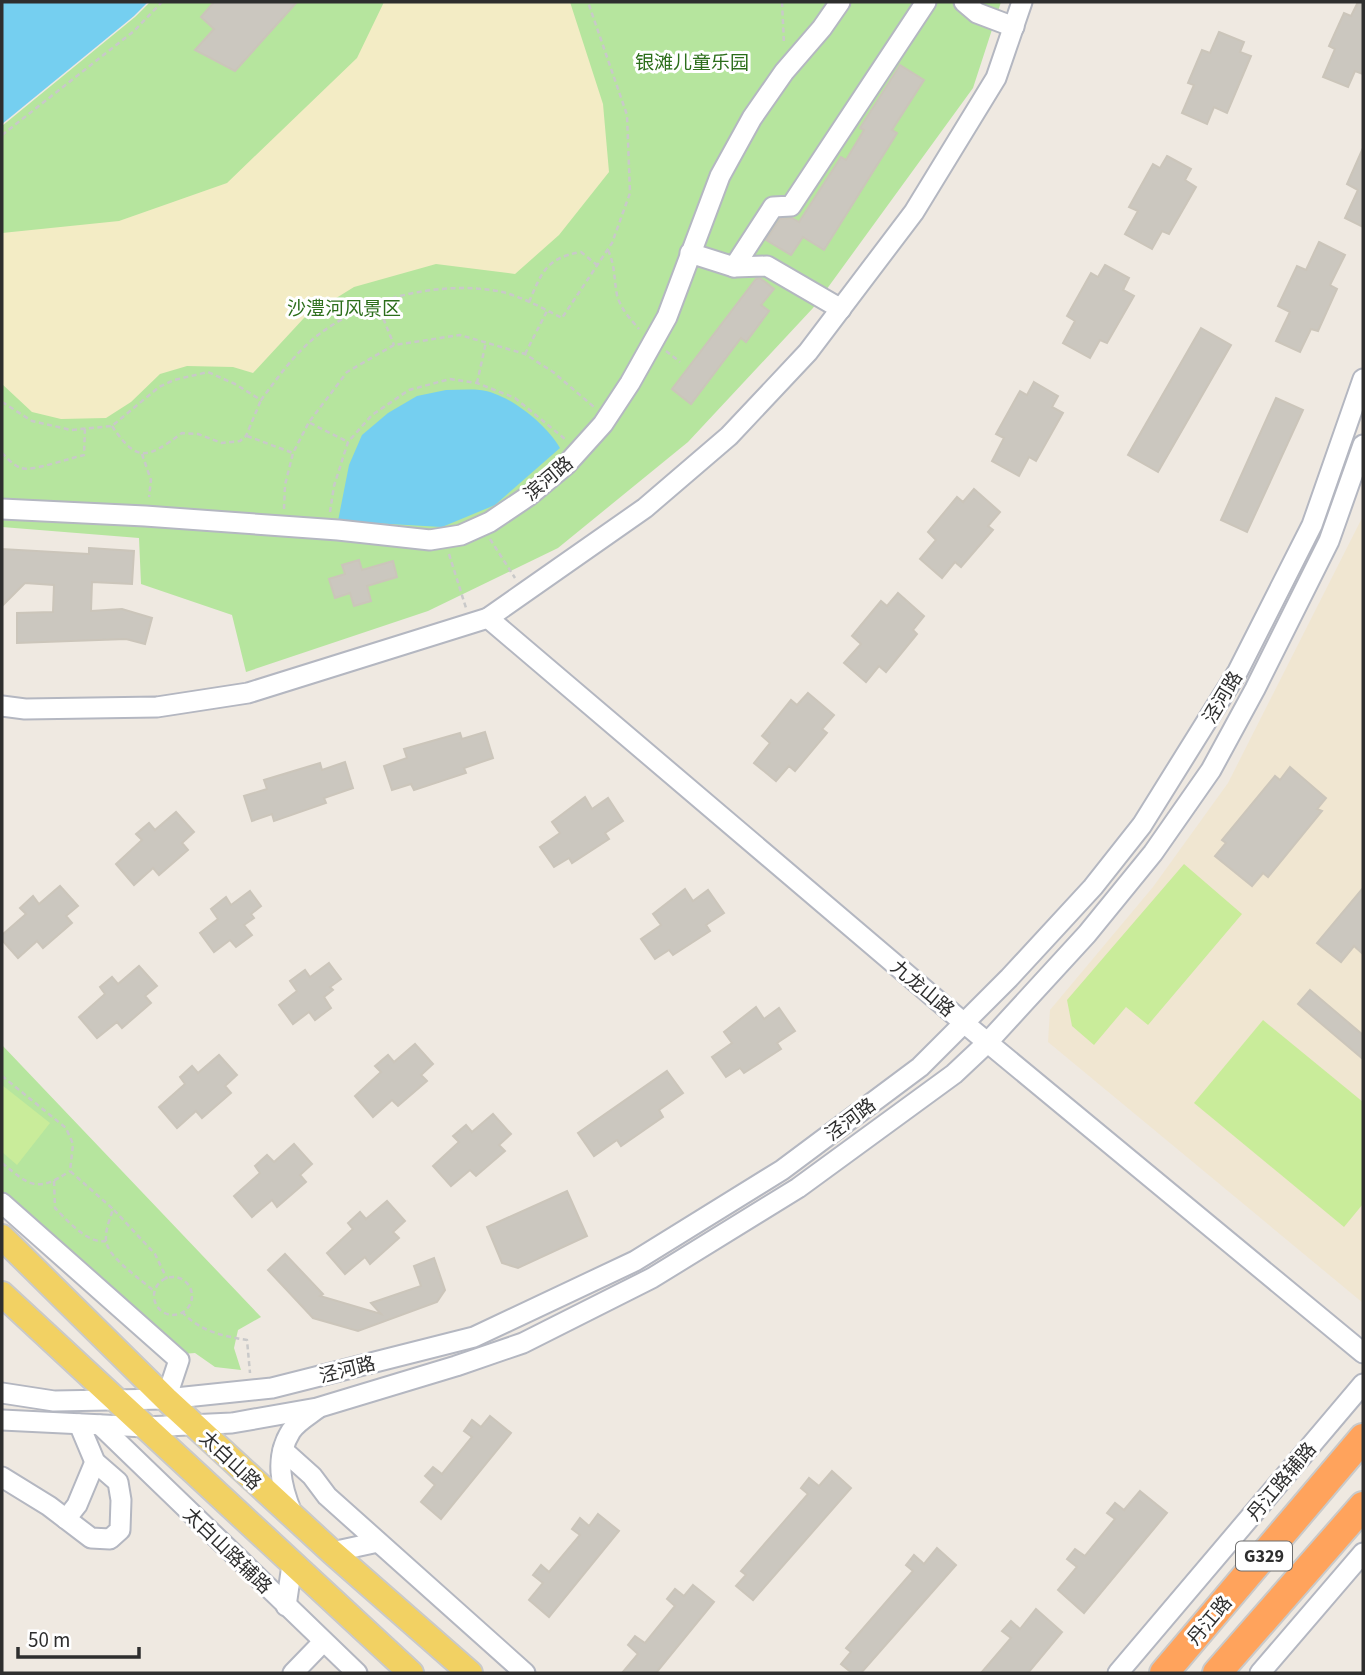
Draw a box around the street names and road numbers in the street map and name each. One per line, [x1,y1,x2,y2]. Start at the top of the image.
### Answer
street label: 滨河路 [518,450,579,508]
street label: 泾河路 [1197,666,1250,729]
street label: 九龙山路 [884,954,960,1024]
street label: 泾河路 [820,1092,882,1148]
street label: 泾河路 [316,1350,378,1390]
street label: 太白山路 [193,1425,267,1497]
street label: 丹江路辅路 [1241,1437,1323,1527]
street label: 太白山路辅路 [177,1502,277,1600]
road number: G329 [1236,1541,1292,1570]
street label: 丹江路 [1181,1590,1239,1651]

